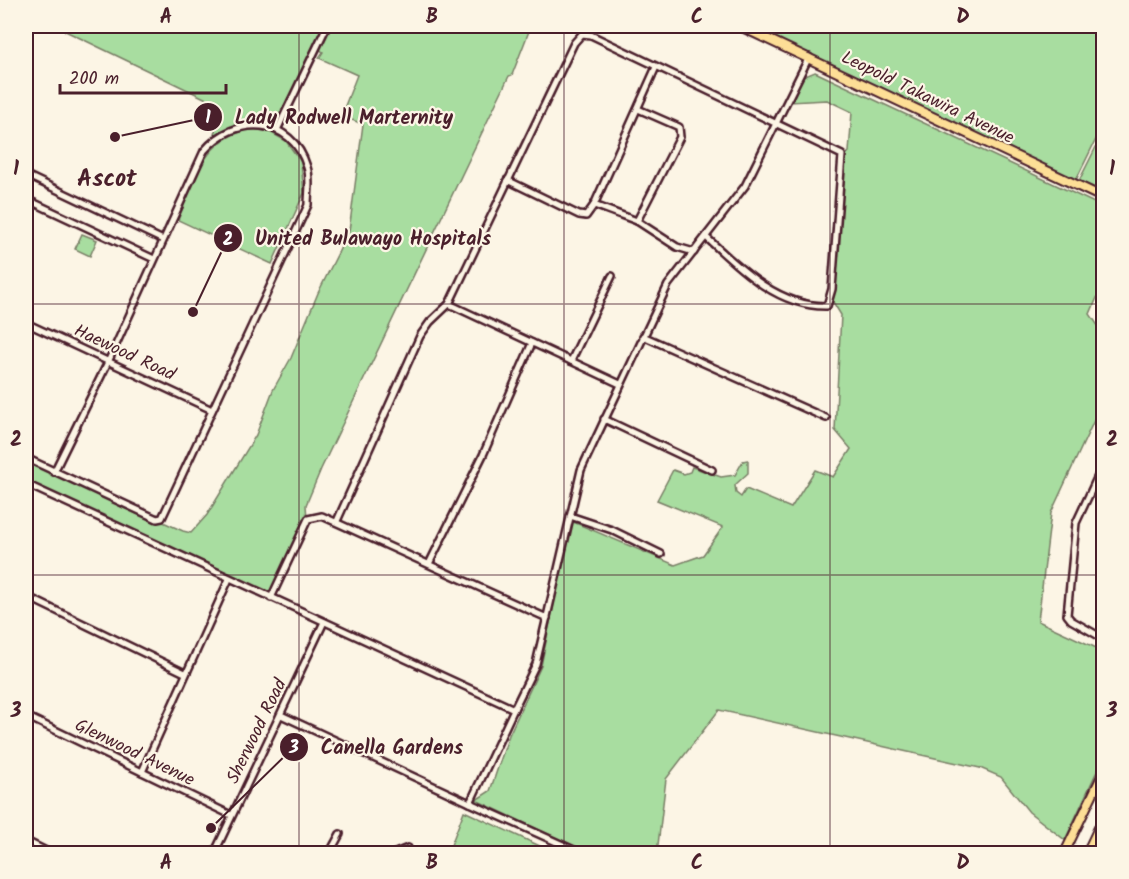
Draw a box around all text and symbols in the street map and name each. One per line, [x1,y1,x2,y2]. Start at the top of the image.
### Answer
text: A [160,2,172,34]
text: B [426,2,438,34]
text: C [691,2,703,34]
text: D [956,2,970,34]
street label: Leopold Takawira Avenue [836,44,1019,153]
scale bar [60,57,226,95]
text: 200 m [69,65,119,94]
callout: Lady Rodwell Marternity [193,98,466,136]
text: Lady Rodwell Marternity [235,103,454,135]
text: 1 [205,104,211,133]
text: 1 [13,154,19,186]
text: 1 [1109,154,1115,186]
district label: Ascot [77,160,138,199]
callout: United Bulawayo Hospitals [213,219,503,257]
text: United Bulawayo Hospitals [255,224,492,256]
text: 2 [223,226,233,255]
street label: Haewood Road [69,317,181,390]
text: 2 [10,425,22,457]
text: 2 [1106,425,1118,457]
street label: Sherwood Road [219,673,296,789]
text: 3 [10,696,22,728]
text: 3 [1106,696,1118,728]
street label: Glenwood Avenue [69,712,199,795]
callout: Canella Gardens [279,728,475,766]
text: Canella Gardens [321,733,464,765]
text: 3 [288,734,299,763]
text: A [160,848,172,879]
text: B [426,848,438,879]
text: C [691,848,703,879]
text: D [956,848,970,879]

